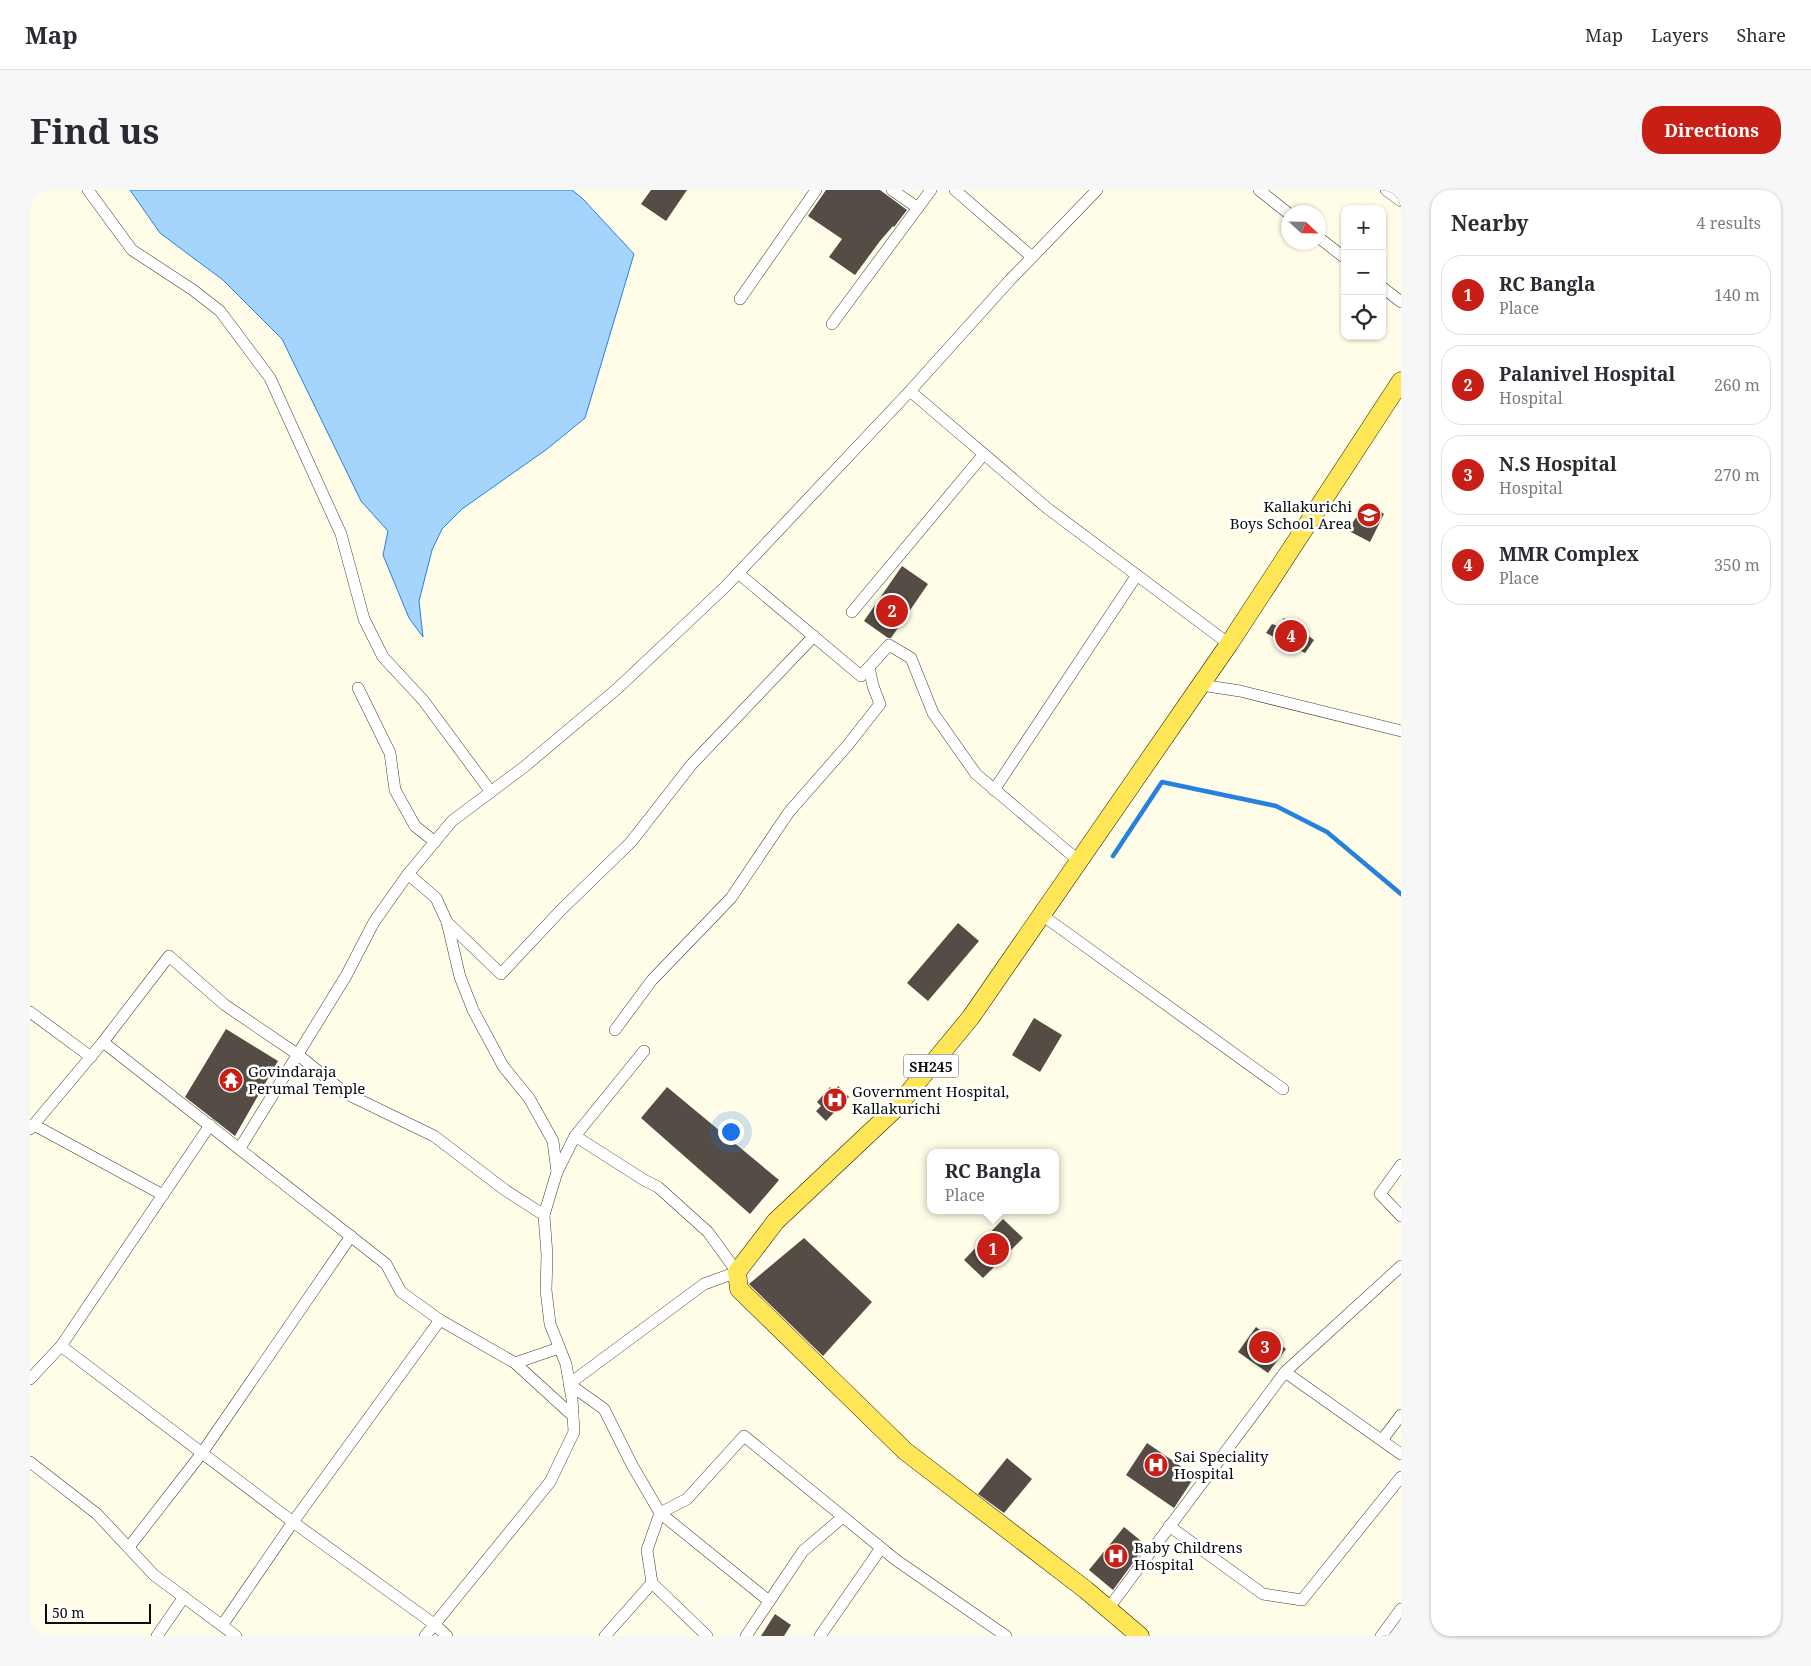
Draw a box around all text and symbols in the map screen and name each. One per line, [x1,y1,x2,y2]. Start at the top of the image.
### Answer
text: Map [25,18,78,51]
text: Map [1585,23,1623,47]
text: Layers [1651,23,1709,47]
text: Share [1737,23,1786,47]
button: Directions [1642,106,1781,154]
text: Find us [30,107,159,154]
north arrow [1281,205,1326,250]
map controls [1341,205,1386,340]
button: + [1341,205,1386,250]
text: Nearby [1451,209,1529,237]
text: 4 results [1697,212,1761,234]
button: − [1341,250,1386,295]
text: RC Bangla [1499,271,1595,297]
text: 1 [1463,284,1473,306]
text: 140 m [1714,284,1760,306]
button: locate [1341,295,1386,340]
text: Place [1499,297,1539,319]
text: Palanivel Hospital [1499,361,1675,387]
text: 2 [1463,374,1473,396]
text: 260 m [1714,374,1760,396]
text: Hospital [1499,387,1563,409]
text: N.S Hospital [1499,451,1617,477]
text: 3 [1463,464,1473,486]
text: 270 m [1714,464,1760,486]
text: Hospital [1499,477,1563,499]
place label: Kallakurichi Boys School Area [1230,496,1352,533]
school or university icon: Kallakurichi Boys School Area [1356,502,1382,528]
text: MMR Complex [1499,541,1639,567]
text: 4 [1463,554,1473,576]
text: 350 m [1714,554,1760,576]
text: Place [1499,567,1539,589]
pin: 2 [876,592,908,630]
pin: 4 [1275,617,1307,655]
road number: SH245 [904,1054,958,1078]
place label: Govindaraja Perumal Temple [248,1061,365,1098]
temple icon: Govindaraja Perumal Temple [218,1067,244,1093]
place label: Government Hospital, Kallakurichi [852,1081,1009,1118]
hospital icon: Government Hospital, Kallakurichi [822,1087,848,1113]
your location [718,1119,744,1145]
popup [927,1149,1059,1214]
text: RC Bangla [945,1158,1041,1184]
text: Place [945,1184,985,1206]
pin: 1 [977,1230,1009,1268]
pin: 3 [1249,1328,1281,1366]
place label: Sai Speciality Hospital [1174,1446,1269,1483]
hospital icon: Sai Speciality Hospital [1143,1452,1169,1478]
place label: Baby Childrens Hospital [1134,1537,1243,1574]
hospital icon: Baby Childrens Hospital [1103,1543,1129,1569]
scale bar [45,1601,151,1624]
text: 50 m [52,1603,85,1622]

